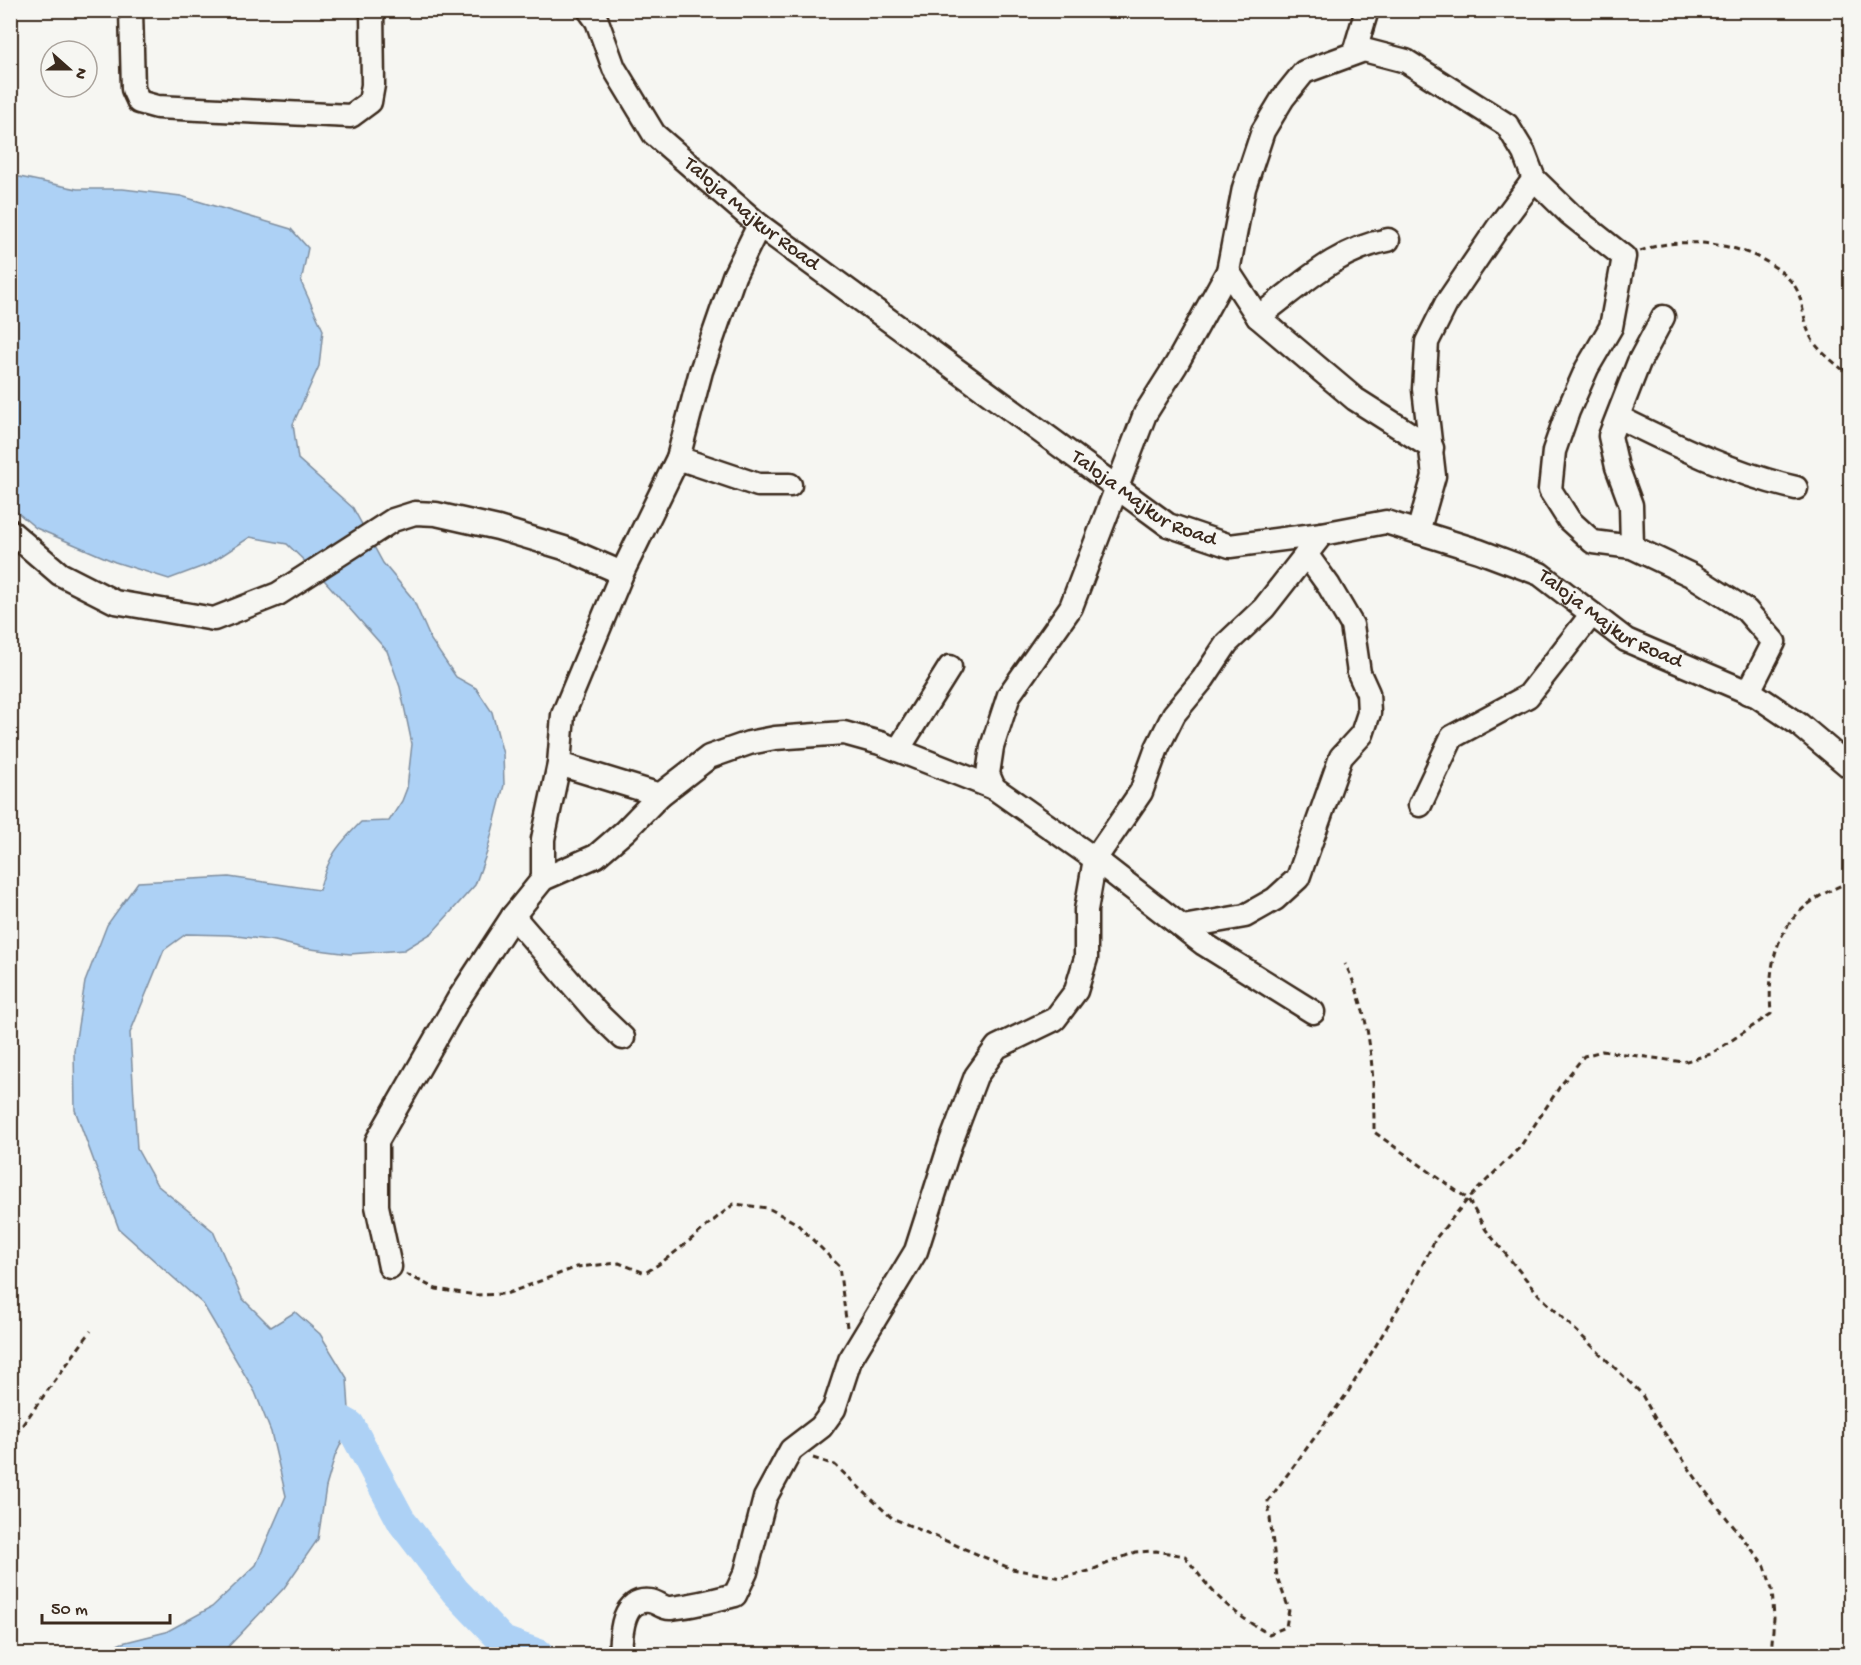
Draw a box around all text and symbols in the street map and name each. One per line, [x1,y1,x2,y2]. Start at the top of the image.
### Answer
north arrow [39,39,99,99]
text: N [69,65,90,82]
street label: Taloja Majkur Road [677,152,825,278]
street label: Taloja Majkur Road [1065,445,1221,553]
street label: Taloja Majkur Road [1532,564,1687,676]
scale bar [42,1587,170,1625]
text: 50 m [51,1600,88,1621]

